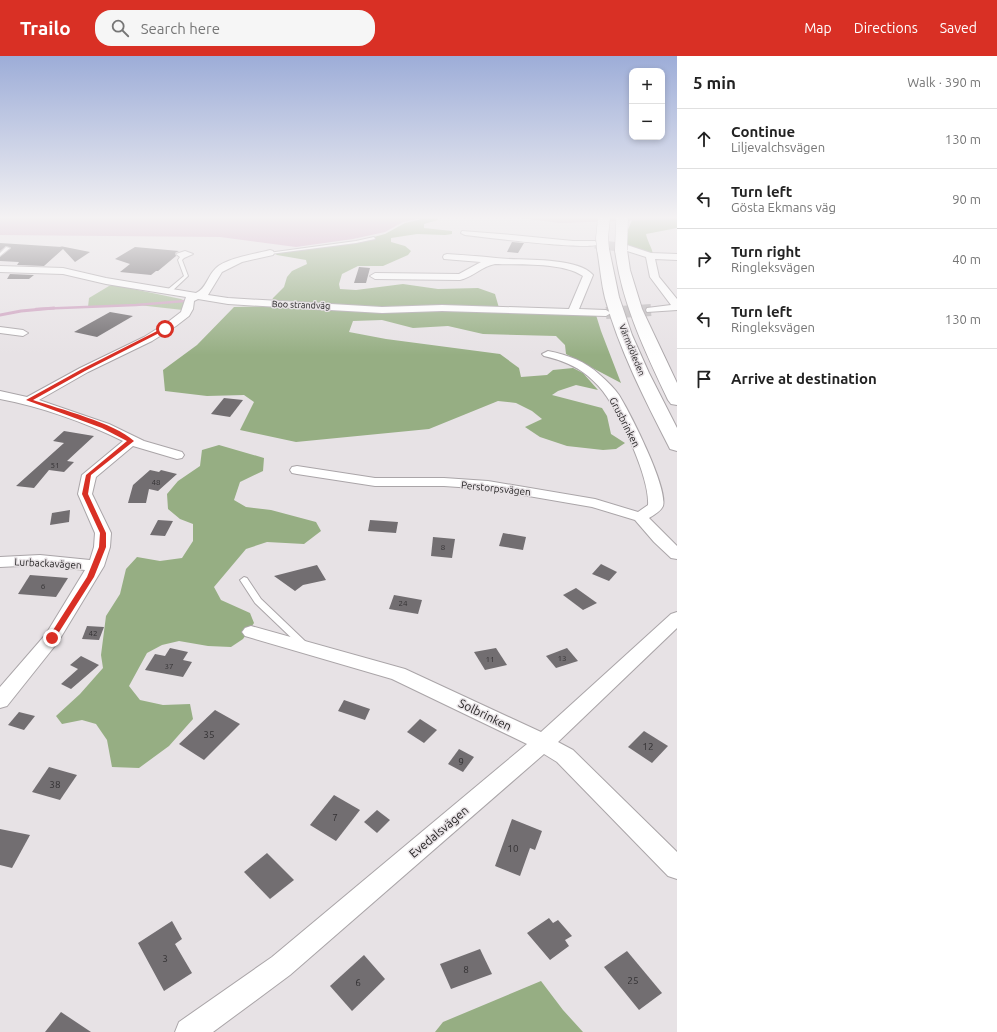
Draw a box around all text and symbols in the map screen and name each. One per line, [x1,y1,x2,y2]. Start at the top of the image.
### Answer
search box [95,10,375,46]
text: Trailo [20,17,71,39]
icon: search [109,17,131,39]
text: Search here [141,20,220,37]
text: Map [804,20,832,36]
text: Directions [854,20,918,36]
text: Saved [940,20,977,36]
map controls [629,68,665,140]
button: + [629,68,665,104]
text: 5 min [693,73,736,92]
text: Walk · 390 m [907,75,981,89]
button: − [629,104,665,140]
text: Continue [731,123,795,140]
icon: ahead [693,128,715,150]
text: 130 m [945,132,981,146]
text: Liljevalchsvägen [731,140,825,154]
text: Turn left [731,183,792,200]
icon: left [693,188,715,210]
text: 90 m [952,192,981,206]
text: Gösta Ekmans väg [731,200,836,214]
text: Turn right [731,243,801,260]
icon: right [693,248,715,270]
text: 40 m [952,252,981,266]
text: Ringleksvägen [731,260,815,274]
street label: Boo strandväg [272,299,330,311]
text: Turn left [731,303,792,320]
icon: left [693,308,715,330]
text: 130 m [945,312,981,326]
route start [156,320,174,338]
text: Ringleksvägen [731,320,815,334]
street label: Värmdöleden [617,323,647,377]
icon: arrive [693,368,715,390]
text: Arrive at destination [731,370,877,387]
street label: Grusbrinken [607,396,642,449]
house number: 51 [50,461,60,470]
house number: 48 [151,478,161,487]
street label: Perstorpsvägen [460,479,531,498]
house number: 8 [441,543,446,552]
street label: Lurbackavägen [14,556,82,571]
house number: 6 [41,582,46,591]
house number: 24 [398,599,408,608]
route end [43,629,61,647]
house number: 42 [88,629,98,638]
house number: 13 [557,654,567,663]
house number: 11 [485,655,495,664]
house number: 37 [164,662,174,671]
street label: Solbrinken [457,696,514,733]
house number: 35 [203,729,215,740]
house number: 12 [642,741,654,752]
house number: 9 [458,756,464,767]
house number: 38 [49,779,61,790]
street label: Evedalsvägen [407,803,471,860]
house number: 7 [332,812,338,823]
house number: 10 [507,843,519,854]
house number: 3 [162,953,168,964]
house number: 8 [463,964,469,975]
house number: 25 [627,975,639,986]
house number: 6 [355,977,361,988]

